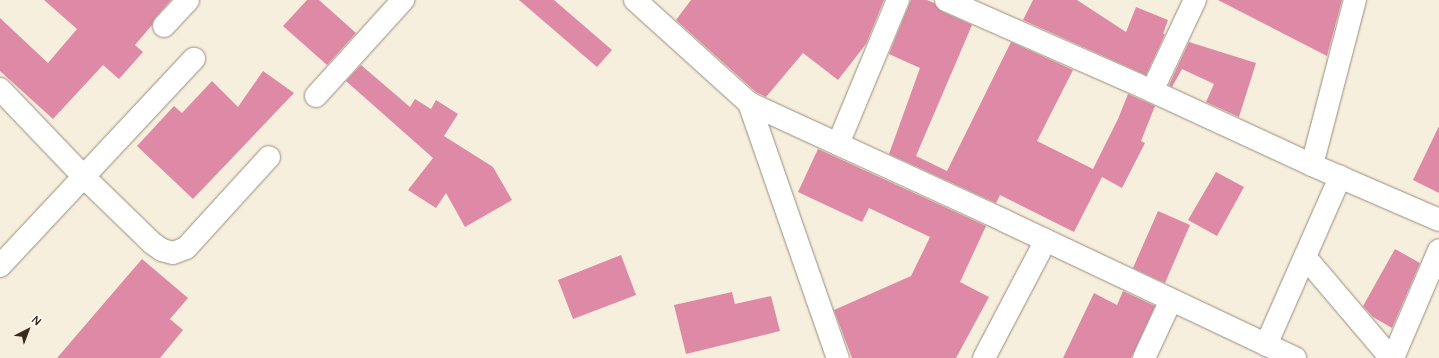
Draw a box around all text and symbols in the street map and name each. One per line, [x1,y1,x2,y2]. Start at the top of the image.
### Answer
north arrow [8,310,48,350]
text: N [29,313,44,329]

